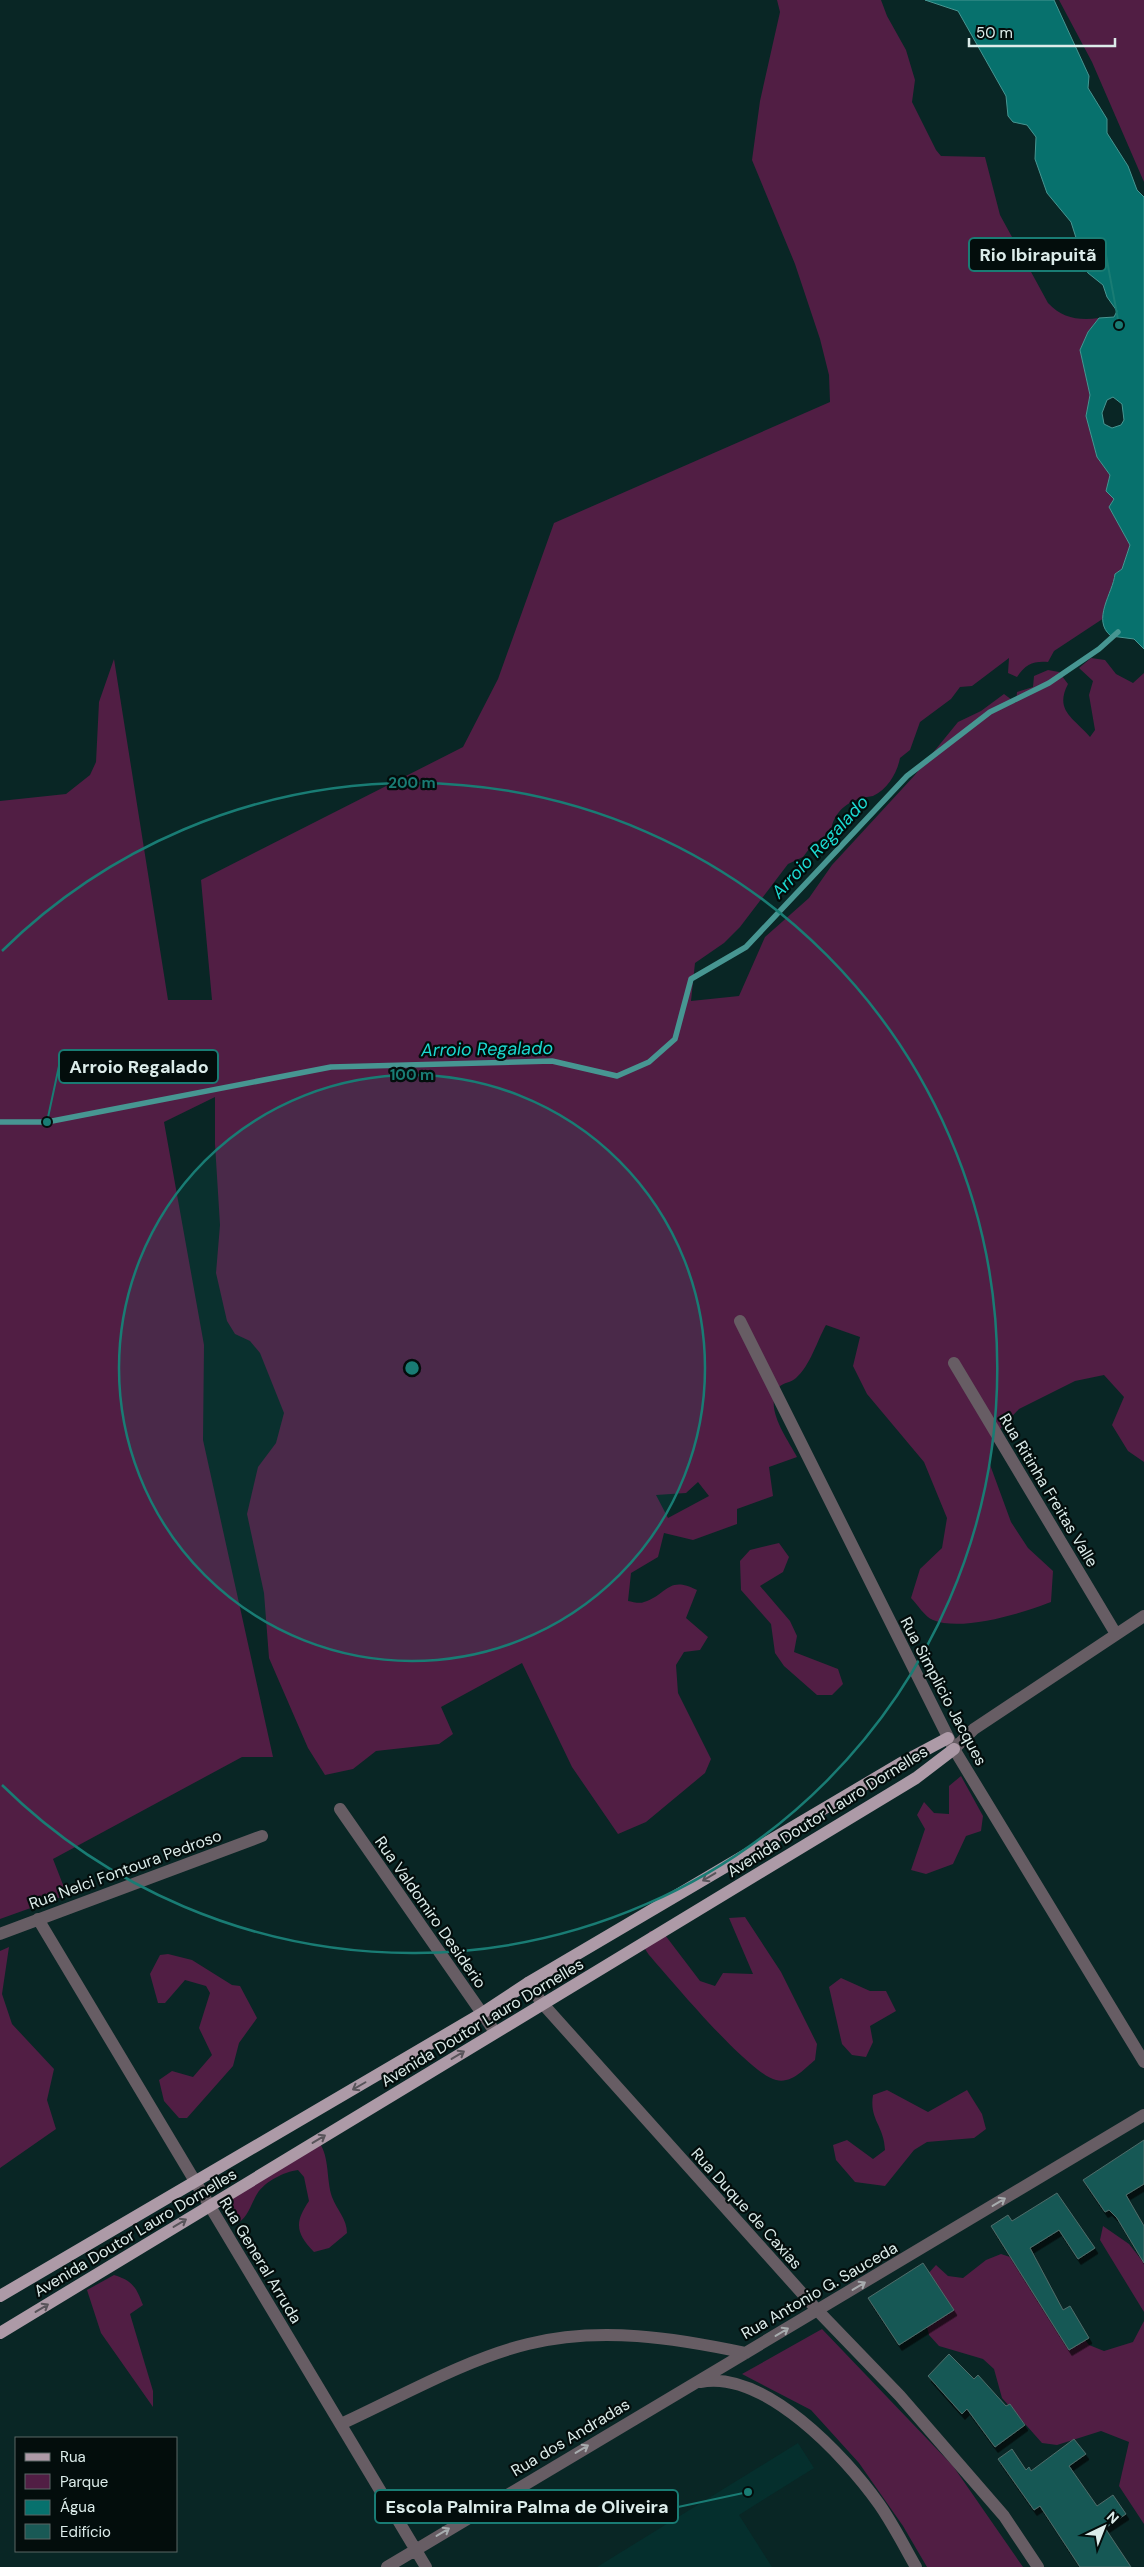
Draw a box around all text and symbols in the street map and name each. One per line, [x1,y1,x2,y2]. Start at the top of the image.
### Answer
scale bar [969,15,1115,47]
text: 50 m [976,23,1013,43]
callout: Rio Ibirapuitã [969,238,1106,271]
text: Rio Ibirapuitã [979,243,1097,267]
text: 200 m [388,773,436,793]
water label: Arroio Regalado [765,790,874,904]
water label: Arroio Regalado [420,1036,553,1062]
callout: Arroio Regalado [59,1050,218,1083]
text: Arroio Regalado [69,1055,209,1079]
text: 100 m [390,1065,434,1085]
centre of rings [403,1359,421,1377]
street label: Rua Ritinha Freitas Valle [994,1410,1103,1571]
street label: Rua Simplicio Jacques [895,1613,992,1769]
street label: Avenida Doutor Lauro Dornelles [723,1741,932,1882]
street label: Rua Nelci Fontoura Pedroso [26,1825,224,1914]
street label: Rua Valdomiro Desiderio [370,1832,491,1992]
one-way arrow [703,1873,717,1883]
street label: Avenida Doutor Lauro Dornelles [377,1953,587,2091]
one-way arrow [451,2049,465,2059]
one-way arrow [352,2081,367,2091]
one-way arrow [312,2134,326,2144]
street label: Rua Duque de Caxias [686,2143,807,2273]
street label: Avenida Doutor Lauro Dornelles [30,2163,240,2301]
street label: Rua General Arruda [215,2193,307,2327]
one-way arrow [991,2197,1005,2207]
one-way arrow [173,2218,187,2228]
street label: Rua Antonio G. Sauceda [737,2237,901,2344]
one-way arrow [852,2280,866,2290]
one-way arrow [34,2302,48,2312]
one-way arrow [774,2327,788,2337]
street label: Rua dos Andradas [507,2394,633,2481]
legend [15,2437,178,2552]
one-way arrow [575,2443,589,2453]
text: Rua [60,2447,86,2467]
text: Parque [60,2472,108,2492]
callout: Escola Palmira Palma de Oliveira [375,2490,678,2523]
text: Escola Palmira Palma de Oliveira [385,2495,669,2519]
text: Água [60,2497,95,2517]
north arrow [1079,2502,1129,2552]
text: N [1103,2507,1123,2528]
text: Edifício [60,2522,111,2542]
one-way arrow [436,2527,450,2537]

